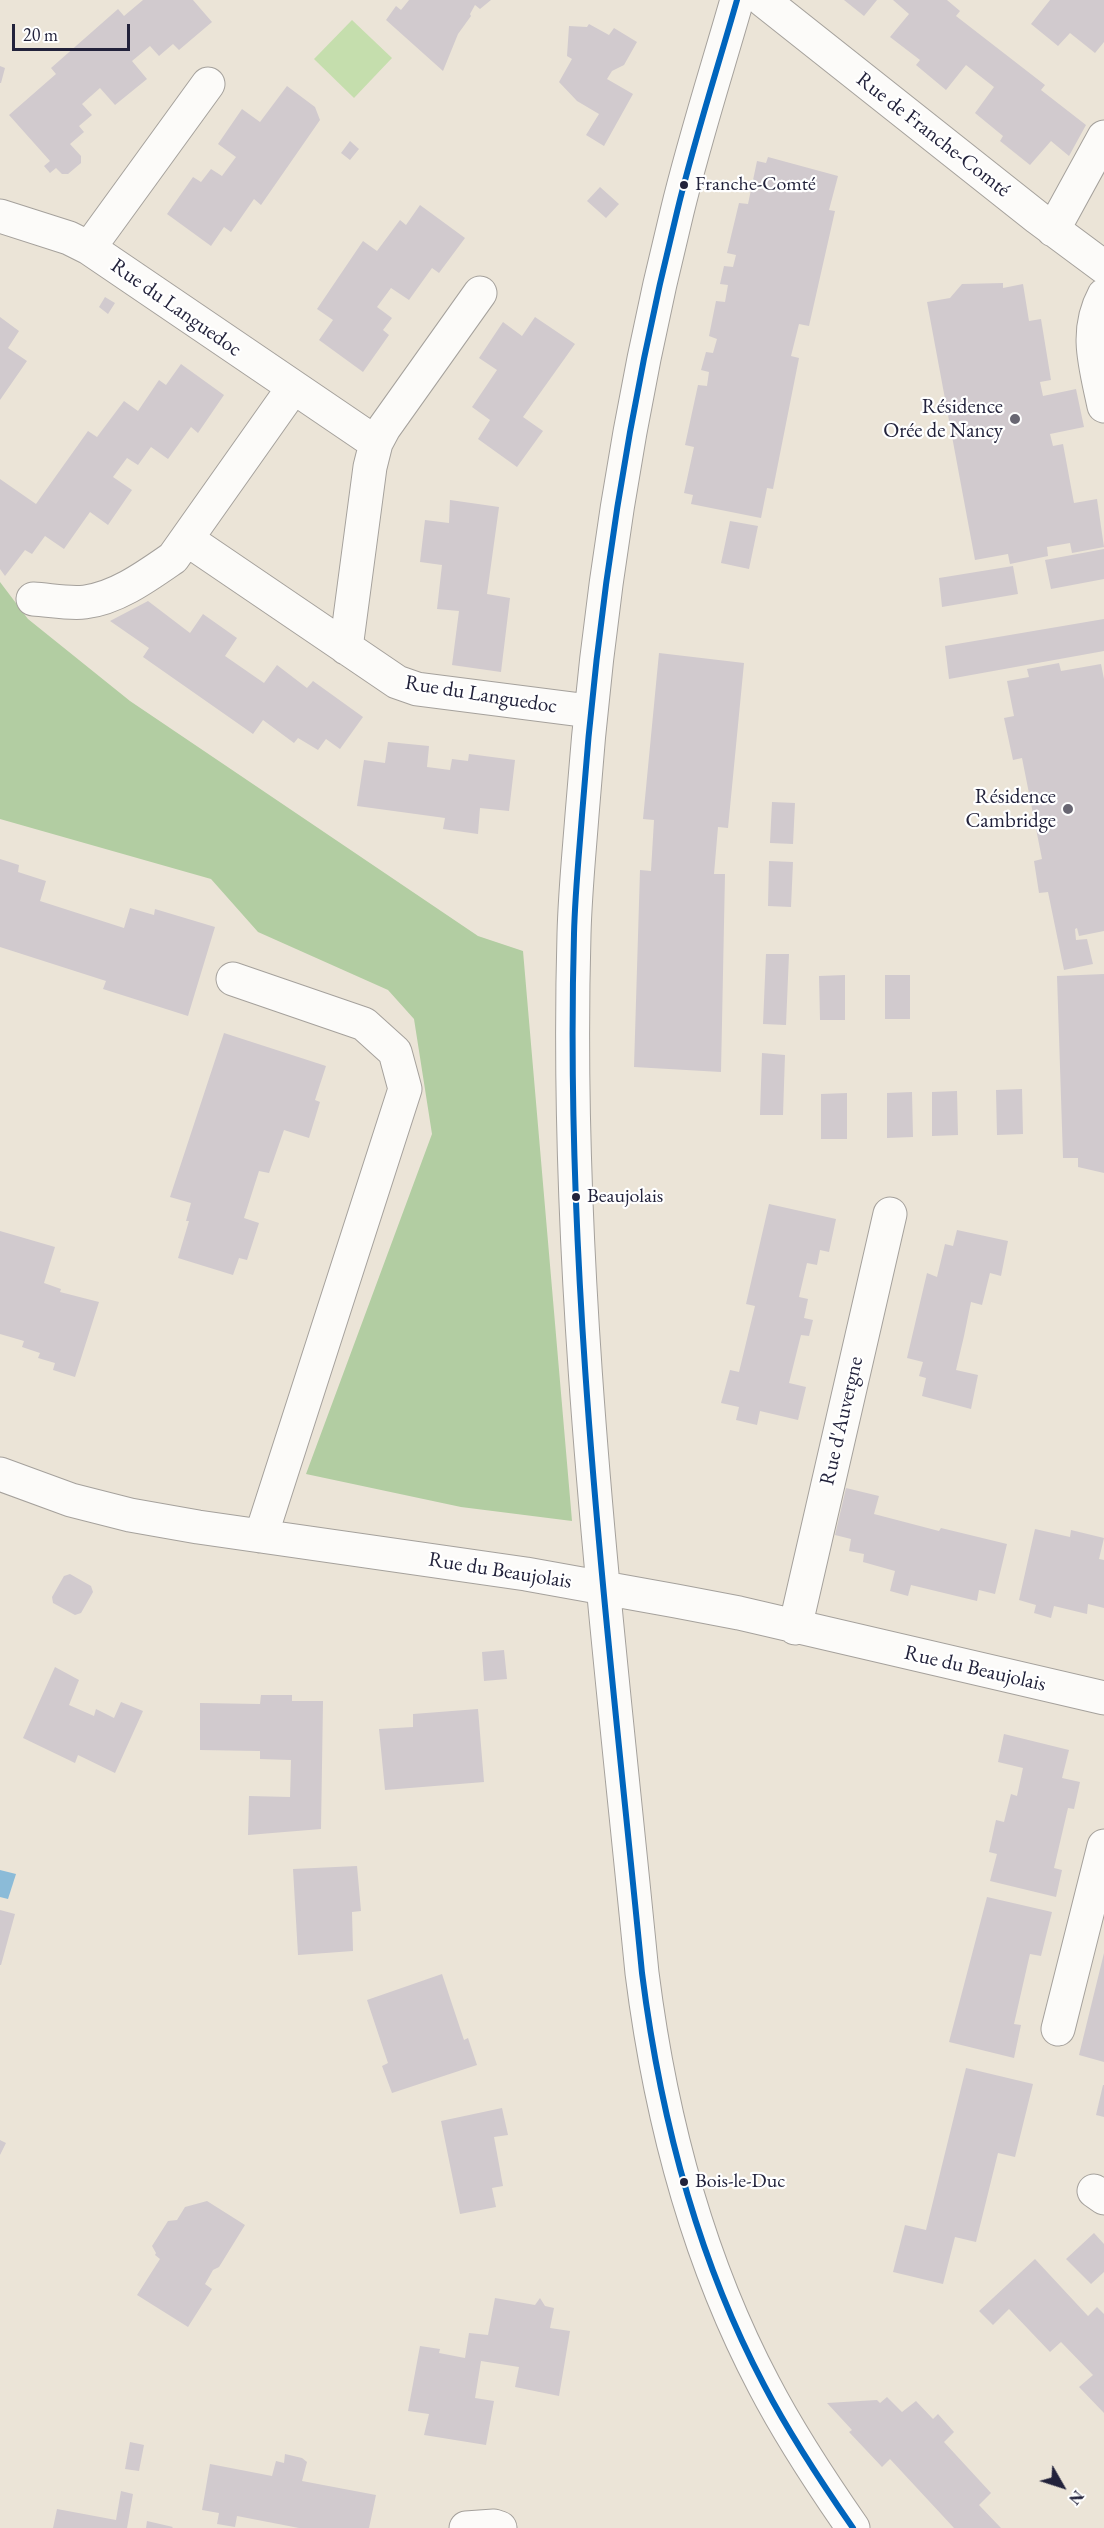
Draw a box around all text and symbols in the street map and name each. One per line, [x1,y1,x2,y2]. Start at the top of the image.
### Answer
scale bar [15,12,134,50]
text: 20 m [23,23,58,46]
street label: Rue de Franche-Comté [851,67,1015,203]
place label: Franche-Comté [695,173,816,197]
marker: Franche-Comté [678,179,690,191]
street label: Rue du Languedoc [106,254,246,362]
place label: Résidence Orée de Nancy [883,394,1003,444]
marker: Résidence Orée de Nancy [1008,412,1022,426]
street label: Rue du Languedoc [403,671,559,719]
place label: Résidence Cambridge [965,784,1056,834]
marker: Résidence Cambridge [1061,802,1075,816]
place label: Beaujolais [587,1185,663,1209]
marker: Beaujolais [570,1191,582,1203]
street label: Rue d'Auvergne [815,1354,869,1488]
street label: Rue du Beaujolais [427,1547,573,1595]
street label: Rue du Beaujolais [902,1640,1048,1698]
place label: Bois-le-Duc [695,2170,785,2194]
marker: Bois-le-Duc [678,2176,690,2188]
north arrow [1032,2456,1092,2516]
text: N [1064,2486,1089,2509]

